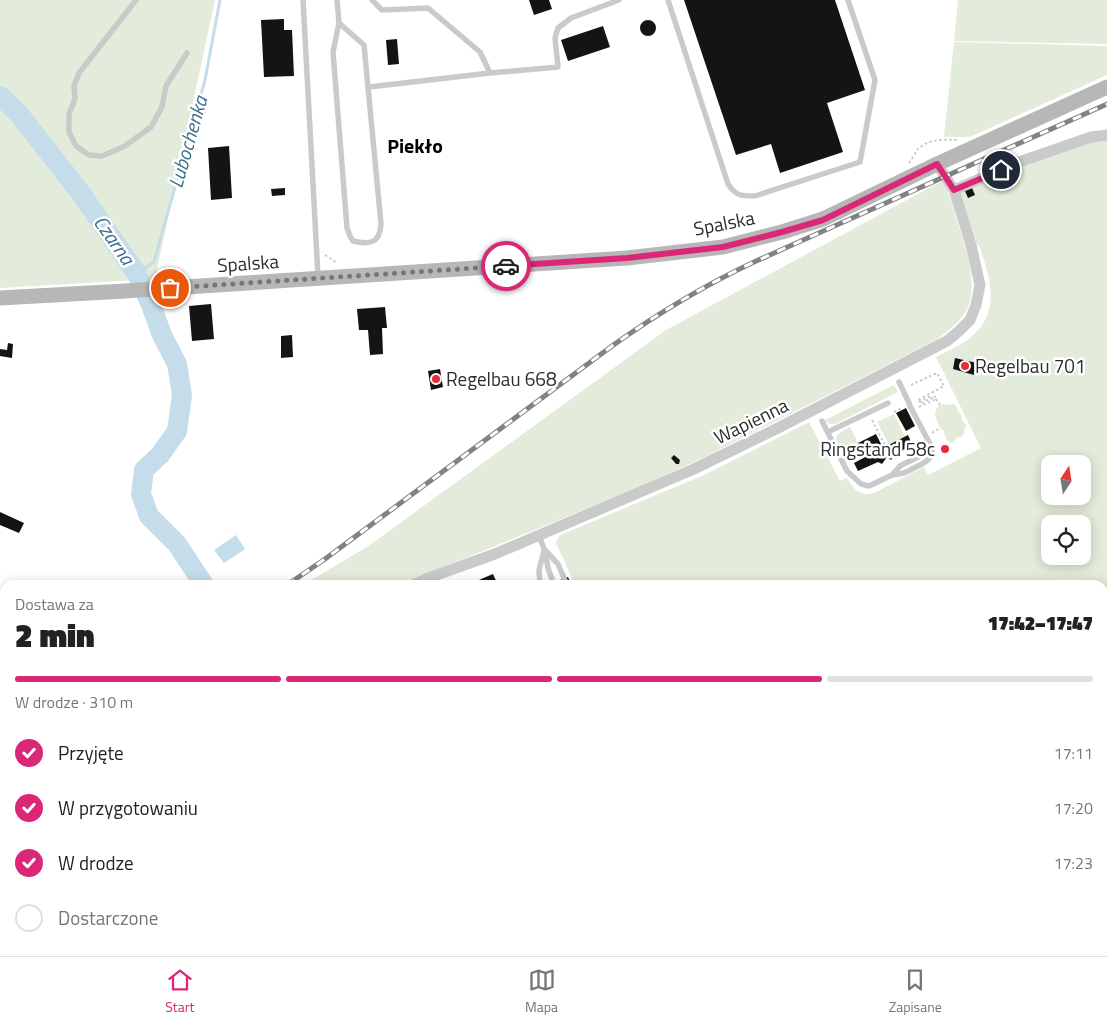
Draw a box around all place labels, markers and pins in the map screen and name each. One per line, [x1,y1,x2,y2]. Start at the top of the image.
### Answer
pin [980,149,1022,191]
pin [149,267,191,309]
place label: Regelbau 701 [975,351,1086,380]
marker: Regelbau 701 [959,360,971,372]
place label: Regelbau 668 [446,364,557,393]
marker: Regelbau 668 [430,373,442,385]
place label: Ringstand 58c [820,434,935,463]
marker: Ringstand 58c [939,443,951,455]

